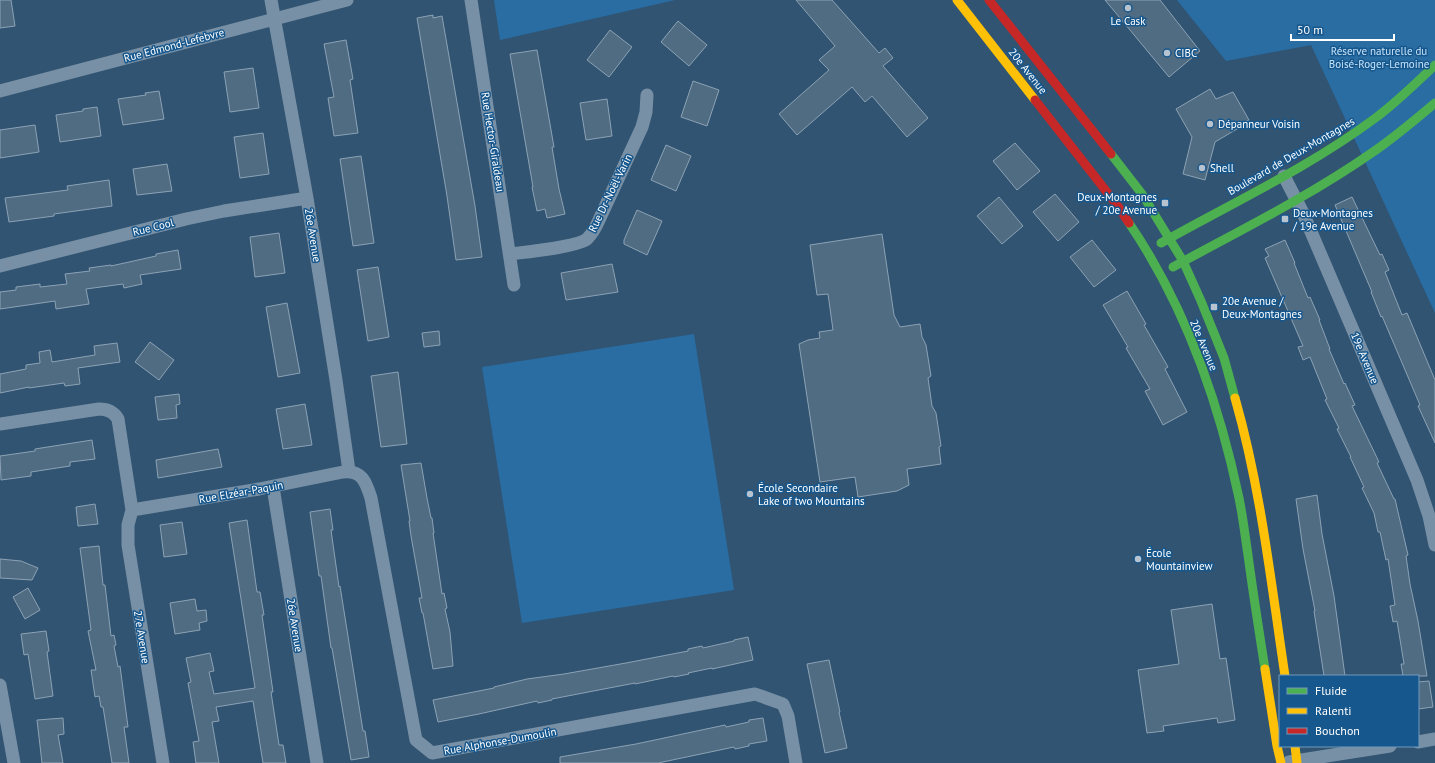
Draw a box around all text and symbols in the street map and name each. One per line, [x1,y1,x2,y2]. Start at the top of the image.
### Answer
marker: Le Cask [1123,3,1133,13]
place label: Le Cask [1110,14,1146,28]
scale bar [1291,16,1394,42]
text: 50 m [1297,22,1323,37]
street label: Rue Edmond-Lefebvre [122,25,226,65]
park label: Réserve naturelle du Boisé-Roger-Lemoine [1329,44,1430,71]
street label: 20e Avenue [1006,45,1051,97]
place label: CIBC [1175,46,1197,60]
marker: CIBC [1162,48,1172,58]
street label: Rue Hector-Giraldeau [478,91,508,193]
street label: Boulevard de Deux-Montagnes [1225,114,1357,198]
place label: Dépanneur Voisin [1218,117,1300,131]
marker: Dépanneur Voisin [1205,119,1215,129]
street label: Rue Dr-Noël-Varin [585,152,635,234]
place label: Shell [1210,161,1235,175]
marker: Shell [1197,163,1207,173]
place label: Deux-Montagnes / 20e Avenue [1077,190,1157,217]
marker: Deux-Montagnes / 20e Avenue [1160,198,1170,208]
place label: Deux-Montagnes / 19e Avenue [1292,206,1373,233]
street label: 26e Avenue [302,207,324,263]
marker: Deux-Montagnes / 19e Avenue [1280,214,1290,224]
street label: Rue Cool [131,215,176,239]
place label: 20e Avenue / Deux-Montagnes [1222,294,1302,321]
marker: 20e Avenue / Deux-Montagnes [1209,302,1219,312]
street label: 20e Avenue [1187,317,1221,373]
street label: 19e Avenue [1348,330,1382,386]
street label: Rue Elzéar-Paquin [198,478,284,506]
place label: École Secondaire Lake of two Mountains [758,481,865,508]
marker: École Secondaire Lake of two Mountains [745,489,755,499]
place label: École Mountainview [1146,546,1213,573]
marker: École Mountainview [1133,554,1143,564]
street label: 26e Avenue [284,597,306,653]
street label: 27e Avenue [131,609,153,665]
legend [1279,675,1419,747]
text: Fluide [1315,683,1347,698]
text: Ralenti [1315,703,1351,718]
text: Bouchon [1315,723,1360,738]
street label: Rue Alphonse-Dumoulin [442,724,558,758]

